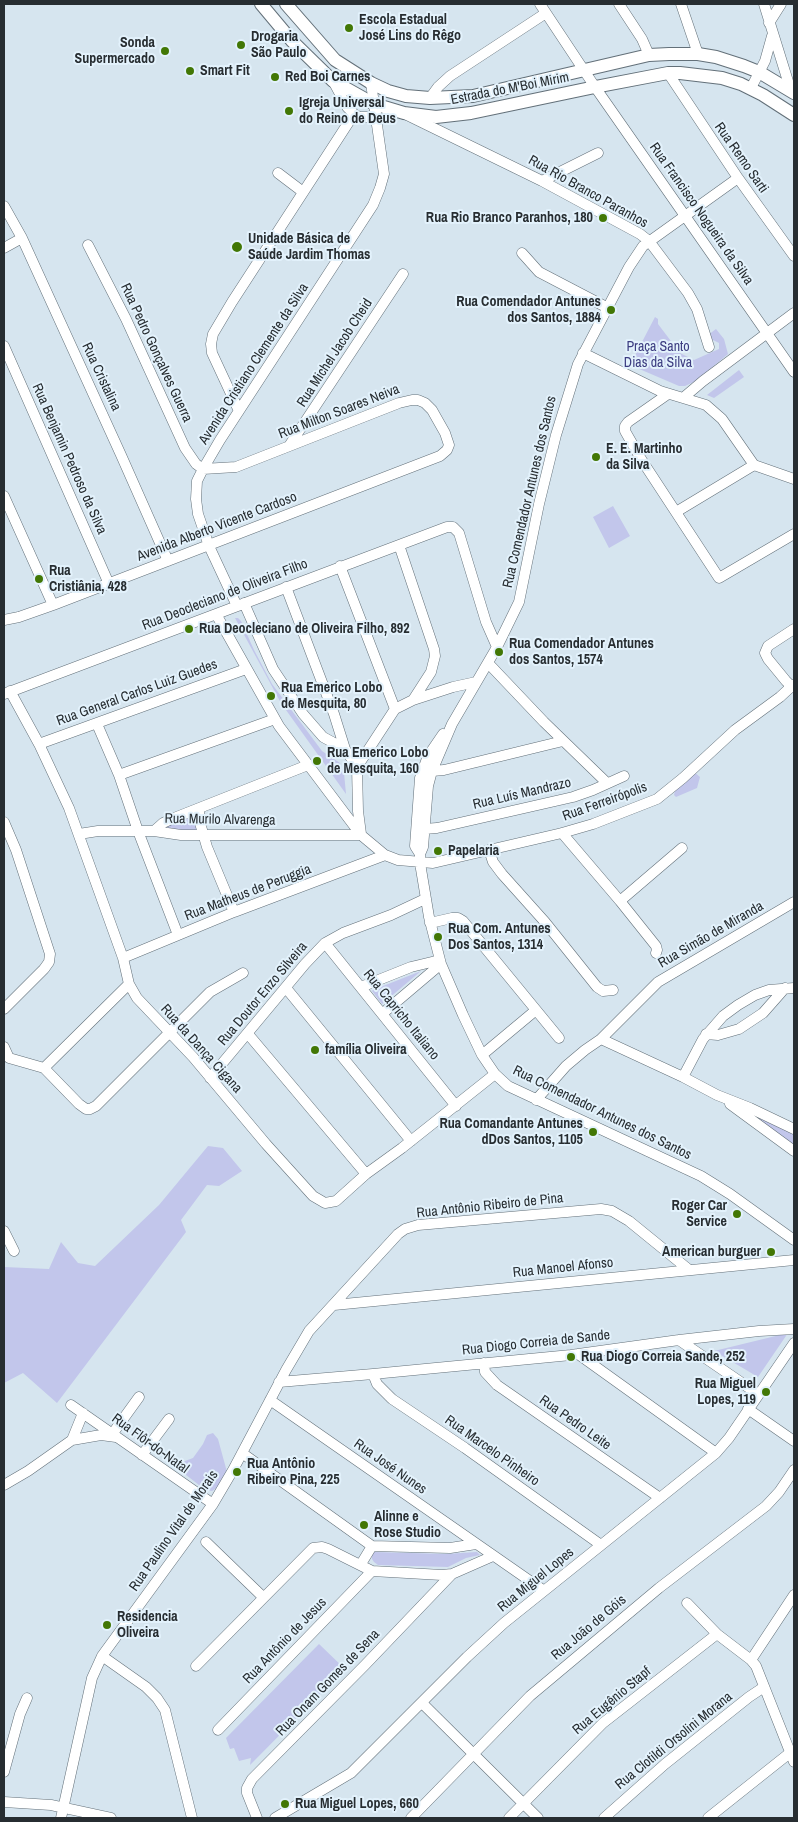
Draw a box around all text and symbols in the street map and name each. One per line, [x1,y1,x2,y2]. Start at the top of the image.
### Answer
place label: Escola Estadual José Lins do Rêgo [359,12,461,44]
marker: Escola Estadual José Lins do Rêgo [343,22,355,34]
place label: Drogaria São Paulo [251,29,307,62]
place label: Sonda Supermercado [75,35,155,68]
marker: Drogaria São Paulo [235,39,247,51]
marker: Sonda Supermercado [159,45,171,57]
place label: Smart Fit [200,63,250,79]
marker: Smart Fit [184,65,196,77]
place label: Red Boi Carnes [285,69,370,85]
street label: Estrada do M'Boi Mirim [449,69,571,109]
marker: Red Boi Carnes [269,71,281,83]
place label: Igreja Universal do Reino de Deus [299,95,396,128]
marker: Igreja Universal do Reino de Deus [283,105,295,117]
street label: Rua Remo Sarti [711,119,771,197]
street label: Rua Francisco Nogueira da Silva [645,140,757,288]
street label: Rua Rio Branco Paranhos [525,152,651,232]
place label: Rua Rio Branco Paranhos, 180 [426,210,593,226]
marker: Rua Rio Branco Paranhos, 180 [597,212,609,224]
place label: Unidade Básica de Saúde Jardim Thomas [248,231,370,264]
marker: Unidade Básica de Saúde Jardim Thomas [230,240,244,254]
street label: Avenida Cristiano Clemente da Silva [196,280,312,448]
street label: Rua Pedro Gonçalves Guerra [116,281,196,425]
place label: Rua Comendador Antunes dos Santos, 1884 [456,294,601,326]
street label: Rua Michel Jacob Cheid [294,296,376,410]
marker: Rua Comendador Antunes dos Santos, 1884 [605,304,617,316]
park label: Praça Santo Dias da Silva [624,339,692,372]
street label: Rua Cristalina [78,340,124,414]
street label: Rua Benjamin Pedroso da Silva [28,381,110,537]
street label: Rua Milton Soares Neiva [276,381,402,443]
street label: Rua Comendador Antunes dos Santos [500,394,560,590]
place label: E. E. Martinho da Silva [606,441,683,474]
marker: E. E. Martinho da Silva [590,451,602,463]
street label: Avenida Alberto Vicente Cardoso [135,489,299,565]
street label: Rua Deocleciano de Oliveira Filho [140,556,310,634]
place label: Rua Cristiânia, 428 [49,563,127,596]
marker: Rua Cristiânia, 428 [33,573,45,585]
place label: Rua Deocleciano de Oliveira Filho, 892 [199,621,410,637]
marker: Rua Deocleciano de Oliveira Filho, 892 [183,623,195,635]
place label: Rua Comendador Antunes dos Santos, 1574 [509,636,654,669]
marker: Rua Comendador Antunes dos Santos, 1574 [493,646,505,658]
street label: Rua General Carlos Luiz Guedes [54,656,220,730]
place label: Rua Emerico Lobo de Mesquita, 80 [281,680,382,712]
marker: Rua Emerico Lobo de Mesquita, 80 [265,690,277,702]
place label: Rua Emerico Lobo de Mesquita, 160 [327,745,428,778]
marker: Rua Emerico Lobo de Mesquita, 160 [311,755,323,767]
street label: Rua Luís Mandrazo [471,775,573,813]
street label: Rua Ferreirópolis [560,779,650,825]
street label: Rua Murilo Alvarenga [164,811,276,829]
place label: Papelaria [448,843,499,859]
marker: Papelaria [432,845,444,857]
street label: Rua Matheus de Peruggia [182,861,314,925]
street label: Rua Simão de Miranda [655,898,767,972]
place label: Rua Com. Antunes Dos Santos, 1314 [448,921,551,954]
marker: Rua Com. Antunes Dos Santos, 1314 [432,931,444,943]
street label: Rua Doutor Enzo Silveira [215,939,311,1049]
street label: Rua Capricho Italiano [359,966,443,1064]
street label: Rua da Dança Cigana [157,1001,245,1097]
place label: família Oliveira [325,1042,407,1058]
marker: família Oliveira [309,1044,321,1056]
street label: Rua Comendador Antunes dos Santos [510,1062,694,1164]
place label: Rua Comandante Antunes dDos Santos, 1105 [439,1116,583,1148]
marker: Rua Comandante Antunes dDos Santos, 1105 [587,1126,599,1138]
street label: Rua Antônio Ribeiro de Pina [416,1190,564,1222]
place label: Roger Car Service [672,1198,727,1230]
marker: Roger Car Service [731,1208,743,1220]
place label: American burguer [662,1244,761,1260]
marker: American burguer [765,1246,777,1258]
street label: Rua Manoel Afonso [512,1254,614,1282]
street label: Rua Diogo Correia de Sande [461,1327,611,1359]
place label: Rua Diogo Correia Sande, 252 [581,1349,745,1365]
marker: Rua Diogo Correia Sande, 252 [565,1351,577,1363]
place label: Rua Miguel Lopes, 119 [695,1376,756,1408]
marker: Rua Miguel Lopes, 119 [760,1386,772,1398]
street label: Rua Pedro Leite [536,1392,614,1454]
street label: Rua Flôr-do-Natal [108,1410,192,1478]
street label: Rua Marcelo Pinheiro [441,1412,543,1490]
street label: Rua José Nunes [350,1436,430,1498]
place label: Rua Antônio Ribeiro Pina, 225 [247,1456,340,1488]
marker: Rua Antônio Ribeiro Pina, 225 [231,1466,243,1478]
street label: Rua Paulino Vital de Morais [126,1467,222,1595]
place label: Alinne e Rose Studio [374,1509,441,1541]
marker: Alinne e Rose Studio [358,1519,370,1531]
street label: Rua Miguel Lopes [495,1544,577,1616]
street label: Rua João de Góis [548,1592,630,1664]
street label: Rua Antônio de Jesus [240,1595,330,1687]
place label: Residencia Oliveira [117,1609,178,1641]
marker: Residencia Oliveira [101,1619,113,1631]
street label: Rua Onam Gomes de Sena [273,1626,383,1740]
street label: Rua Eugênio Stapf [569,1663,655,1739]
street label: Rua Clotildi Orsolini Morana [612,1689,736,1793]
place label: Rua Miguel Lopes, 660 [295,1796,419,1812]
marker: Rua Miguel Lopes, 660 [279,1798,291,1810]

